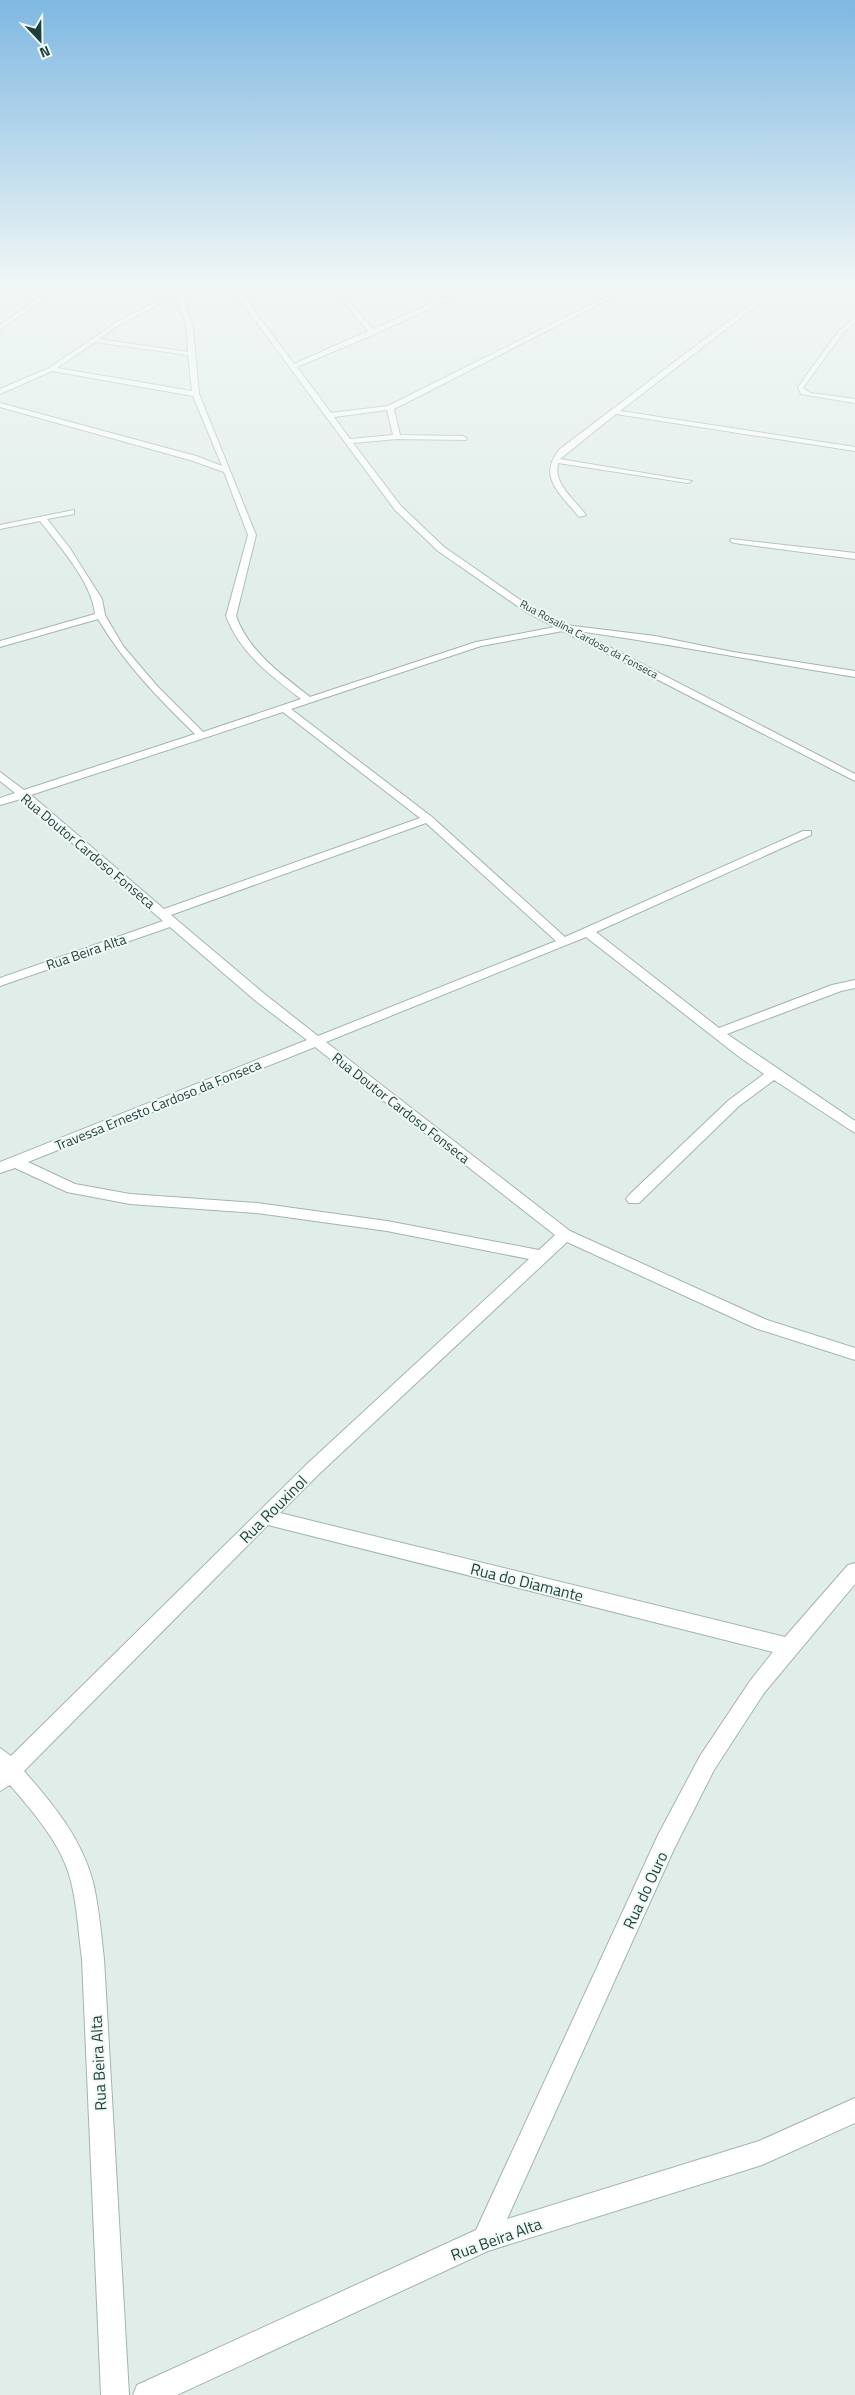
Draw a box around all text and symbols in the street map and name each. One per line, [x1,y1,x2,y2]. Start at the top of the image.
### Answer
north arrow [15,15,65,65]
text: N [37,41,53,64]
street label: Rua Rosalina Cardoso da Fonseca [517,596,661,683]
street label: Rua Doutor Cardoso Fonseca [16,788,160,913]
street label: Rua Beira Alta [43,928,129,975]
street label: Rua Doutor Cardoso Fonseca [328,1047,475,1168]
street label: Travessa Ernesto Cardoso da Fonseca [51,1053,264,1156]
street label: Rua Rouxinol [233,1469,313,1549]
street label: Rua do Diamante [468,1556,586,1608]
street label: Rua do Ouro [617,1847,673,1933]
street label: Rua Beira Alta [84,2015,112,2111]
street label: Rua Beira Alta [447,2211,545,2267]

